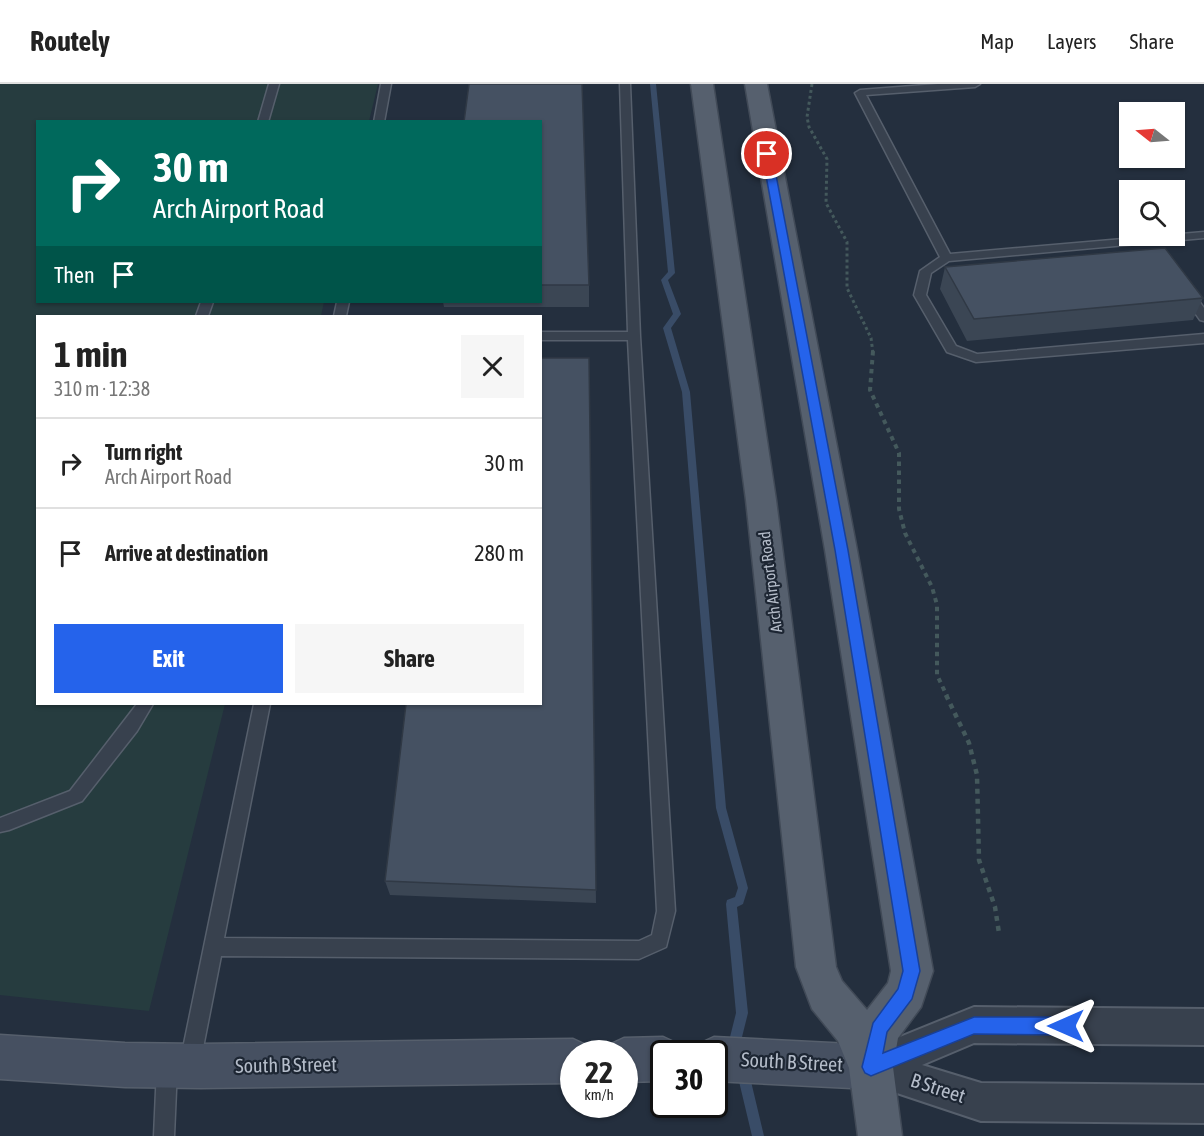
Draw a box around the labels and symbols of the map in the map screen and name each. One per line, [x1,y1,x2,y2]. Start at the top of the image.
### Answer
north arrow [1119,102,1185,168]
pin [741,128,792,179]
street label: Arch Airport Road [755,530,786,634]
position arrow [1034,994,1098,1058]
speed limit sign: 30 [650,1040,728,1118]
street label: South B Street [741,1047,844,1076]
street label: South B Street [235,1052,337,1077]
street label: B Street [908,1068,969,1107]

